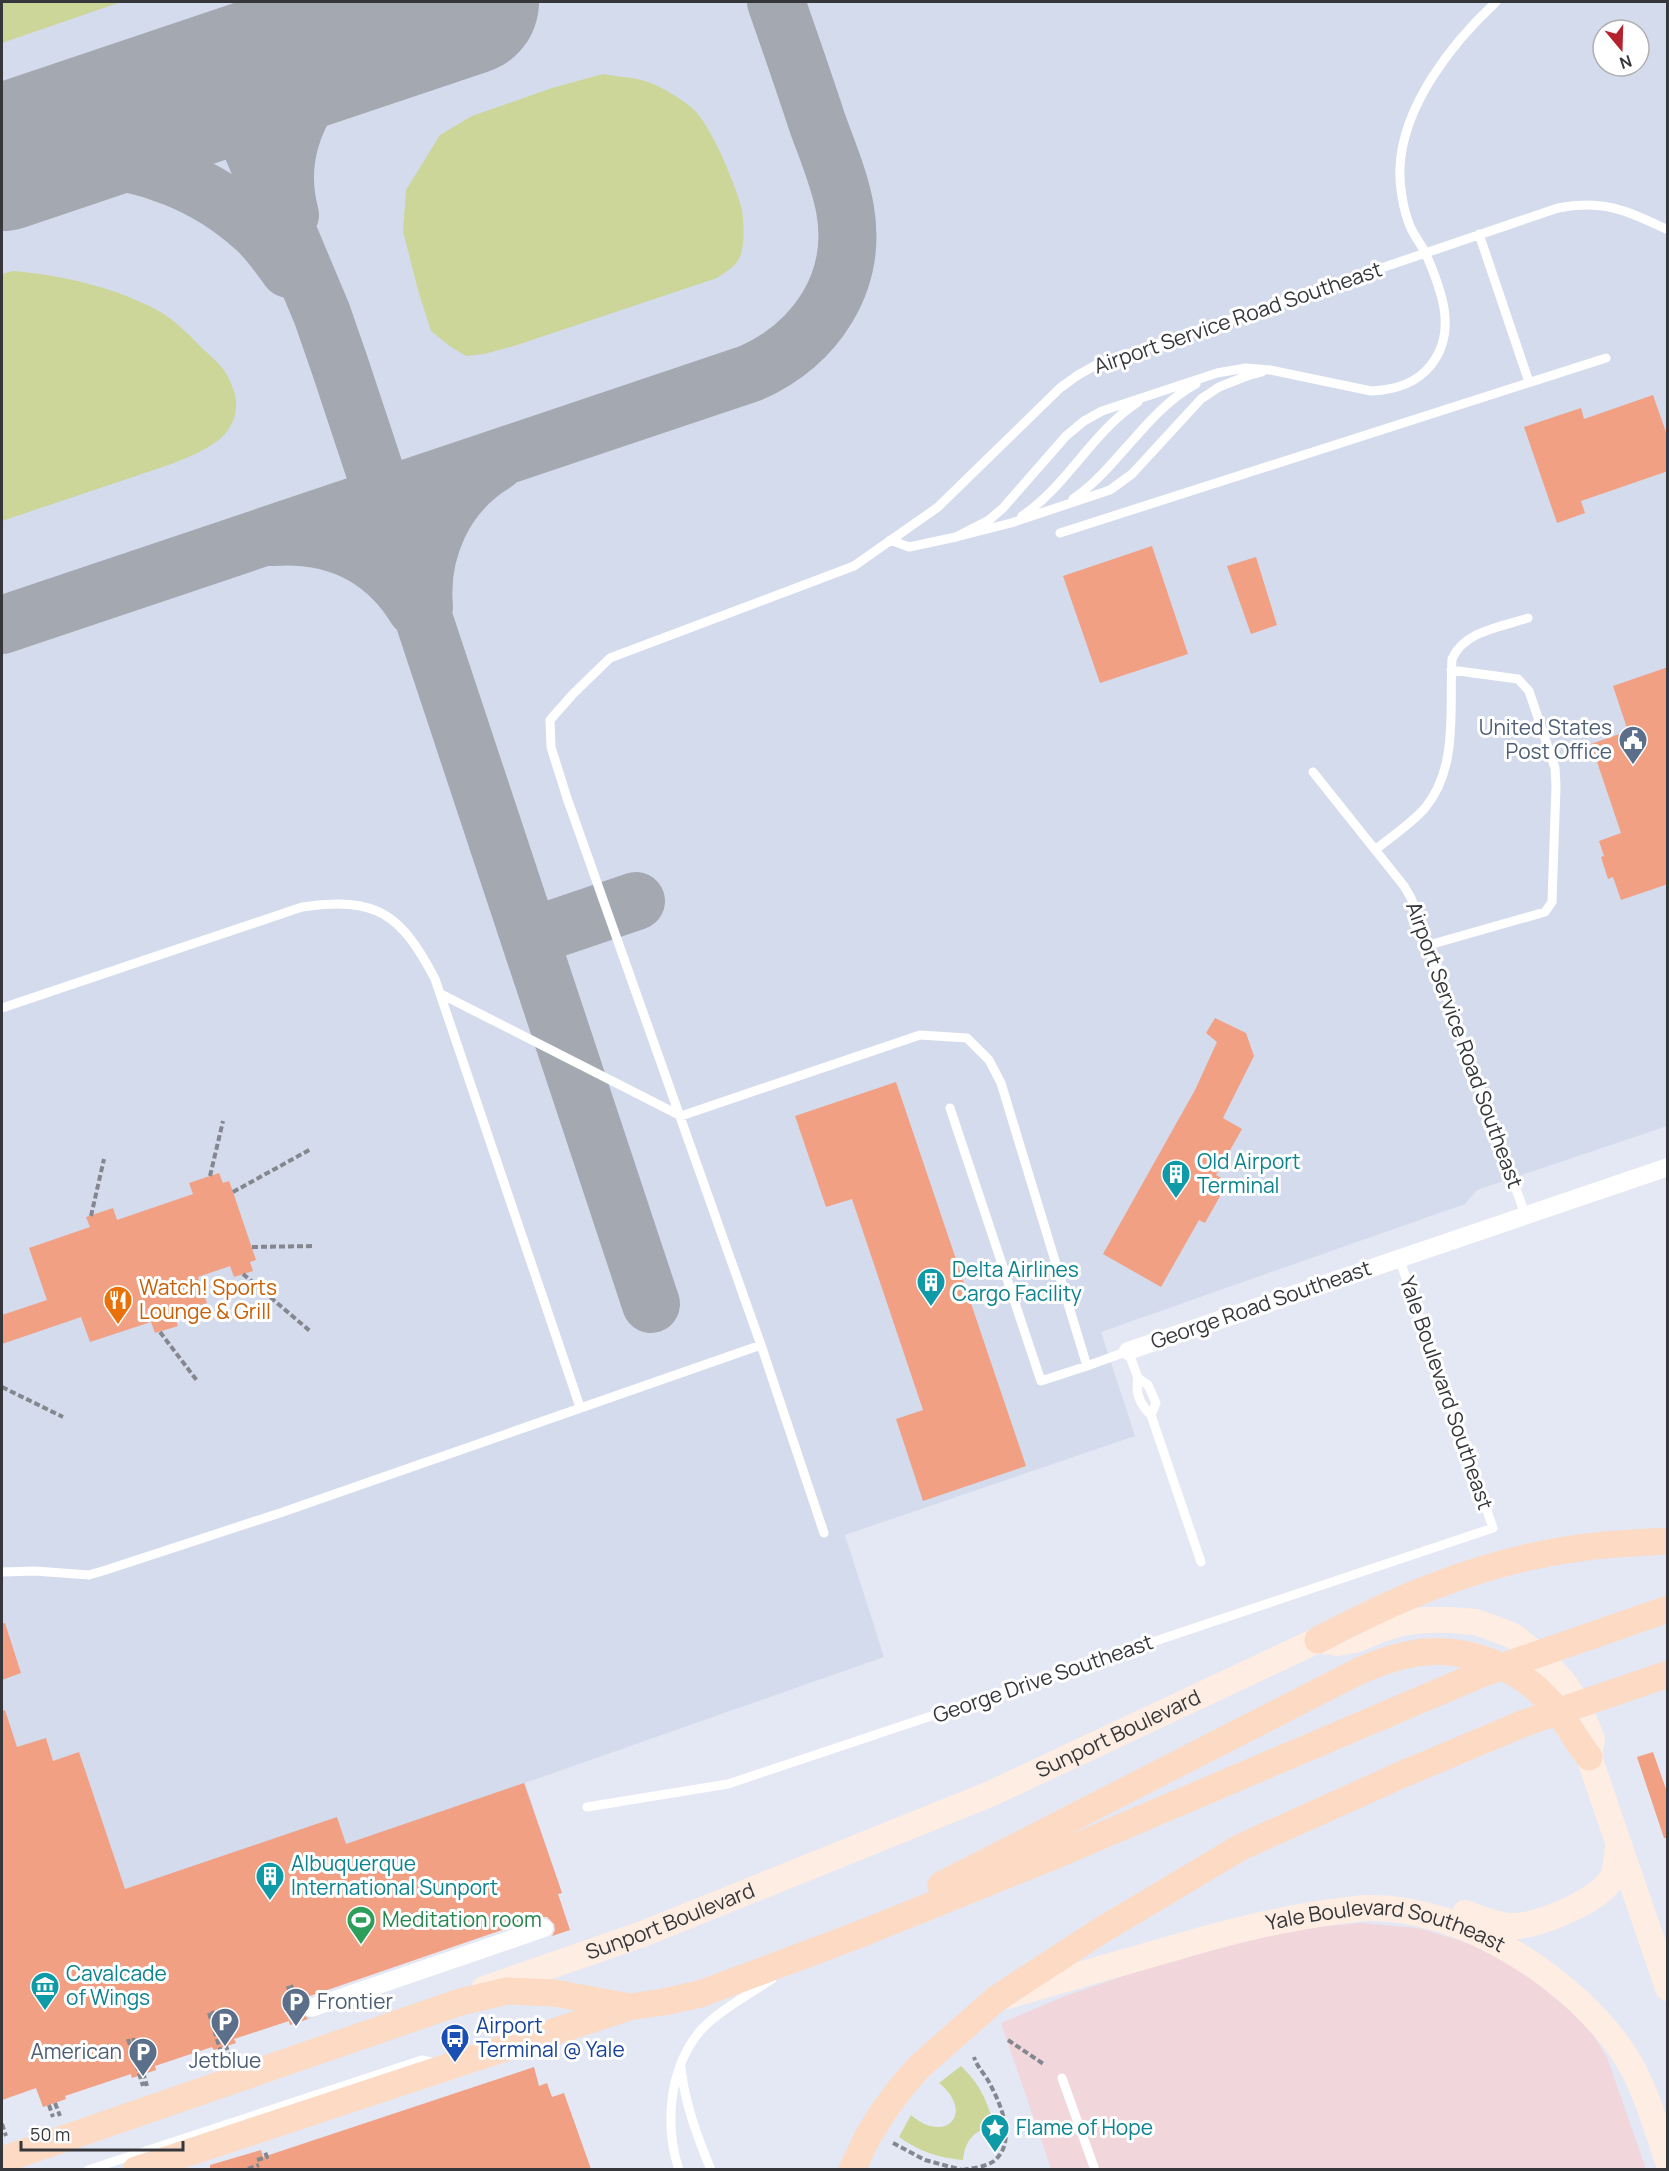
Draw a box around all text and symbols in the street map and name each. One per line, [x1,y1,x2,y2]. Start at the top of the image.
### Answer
north arrow [1591,18,1651,78]
text: N [1617,50,1635,74]
street label: Airport Service Road Southeast [1090,255,1385,380]
place label: United States Post Office [1479,713,1612,765]
public building icon: United States Post Office [1617,724,1649,766]
street label: Airport Service Road Southeast [1400,898,1530,1192]
place label: Old Airport Terminal [1197,1147,1300,1199]
building icon: Old Airport Terminal [1160,1158,1192,1200]
street label: George Road Southeast [1147,1253,1375,1355]
place label: Delta Airlines Cargo Facility [952,1255,1082,1307]
building icon: Delta Airlines Cargo Facility [915,1266,947,1308]
street label: Yale Boulevard Southeast [1394,1272,1500,1513]
place label: Watch! Sports Lounge & Grill [139,1273,277,1325]
restaurant icon: Watch! Sports Lounge & Grill [102,1284,134,1326]
street label: George Drive Southeast [929,1627,1156,1729]
street label: Sunport Boulevard [1031,1682,1205,1784]
place label: Albuquerque International Sunport [291,1849,498,1901]
building icon: Albuquerque International Sunport [254,1860,286,1902]
street label: Sunport Boulevard [582,1875,758,1966]
street label: Yale Boulevard Southeast [1263,1893,1511,1958]
sports icon: Meditation room [345,1904,377,1946]
place label: Meditation room [382,1905,542,1933]
place label: Cavalcade of Wings [66,1959,167,2011]
museum icon: Cavalcade of Wings [29,1970,61,2012]
parking icon: Frontier [280,1986,312,2028]
place label: Frontier [317,1987,393,2015]
parking icon: Jetblue [209,2006,241,2048]
place label: Airport Terminal @ Yale [476,2011,625,2063]
bus stop icon: Airport Terminal @ Yale [439,2022,471,2064]
parking icon: American [127,2036,159,2078]
place label: American [31,2037,122,2065]
place label: Jetblue [189,2046,261,2074]
place icon: Flame of Hope [979,2112,1011,2154]
place label: Flame of Hope [1016,2113,1153,2141]
scale bar [21,2114,183,2152]
text: 50 m [30,2122,70,2146]

